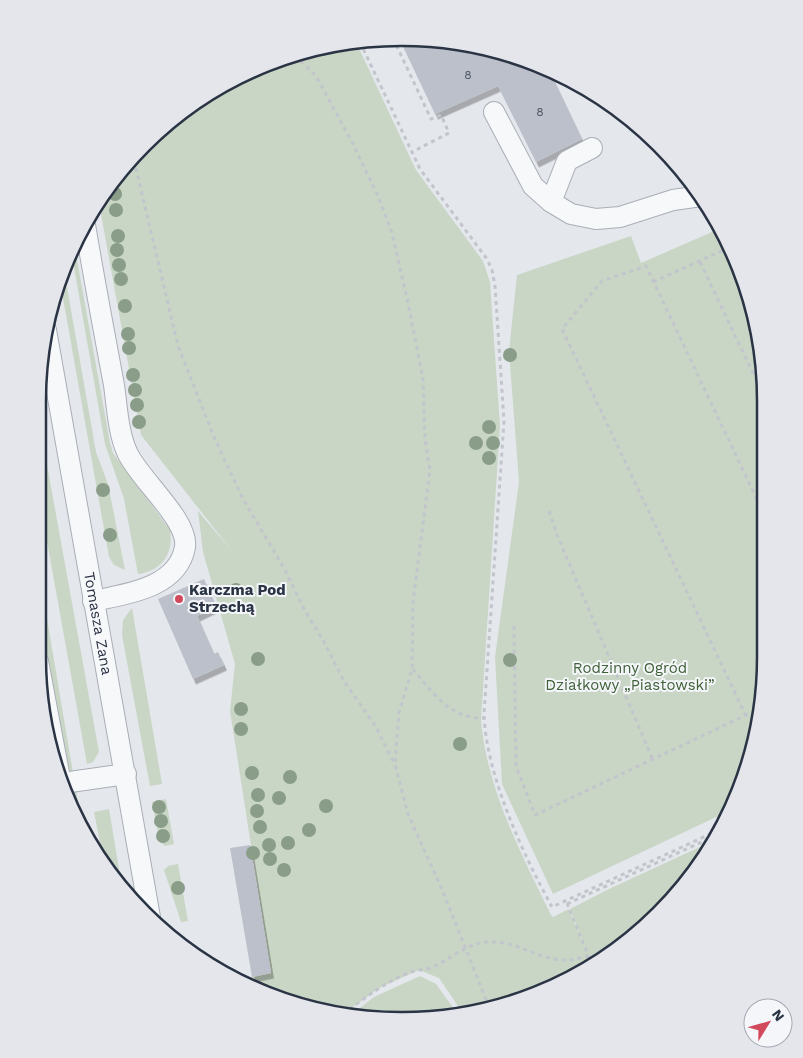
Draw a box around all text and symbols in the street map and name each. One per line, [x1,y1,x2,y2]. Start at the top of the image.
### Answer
house number: 8 [464,68,472,82]
house number: 8 [536,105,544,119]
street label: Tomasza Zana [80,571,116,677]
place label: Karczma Pod Strzechą [189,581,286,616]
marker: Karczma Pod Strzechą [173,593,185,605]
park label: Rodzinny Ogród Działkowy „Piastowski” [545,659,715,694]
north arrow [743,998,793,1048]
text: N [769,1006,788,1024]

